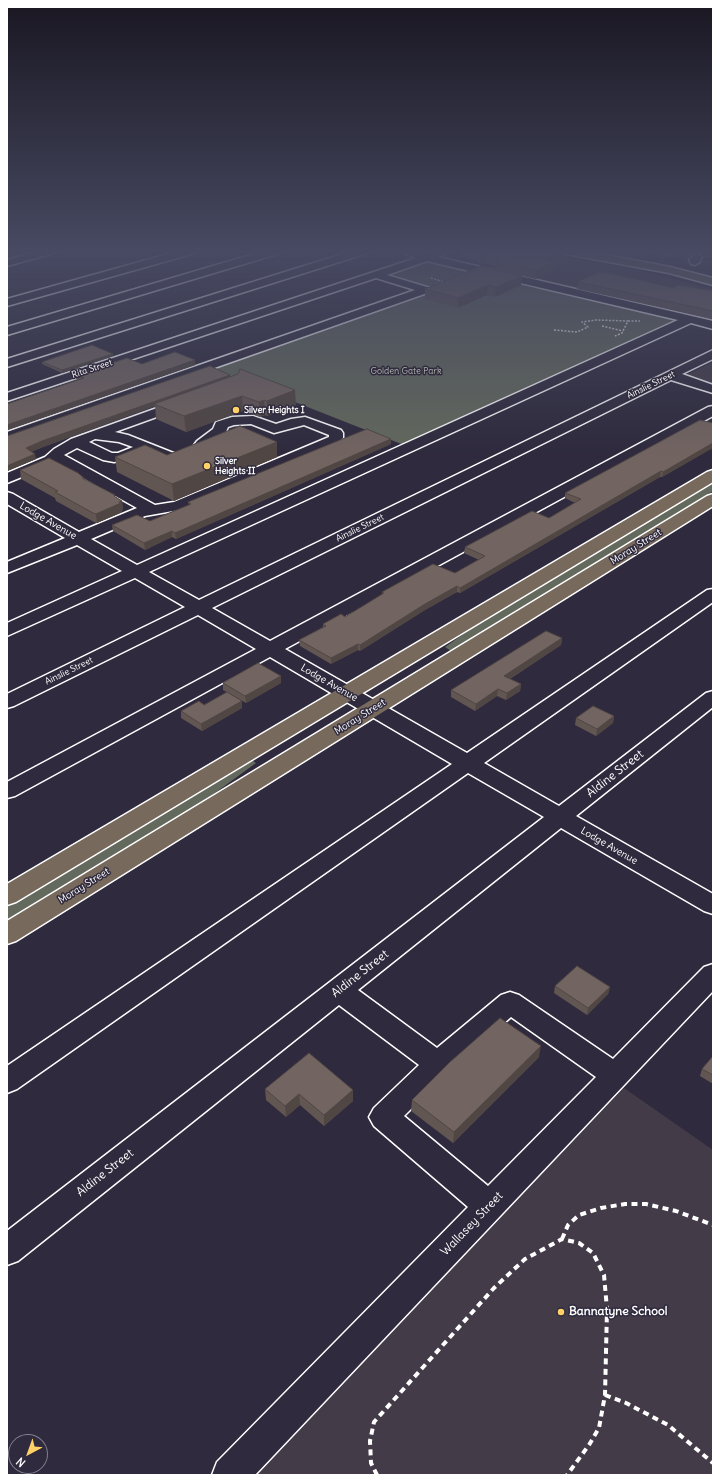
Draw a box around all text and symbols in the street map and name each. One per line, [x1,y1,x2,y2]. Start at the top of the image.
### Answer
street label: Rita Street [70,357,114,381]
park label: Golden Gate Park [370,366,442,376]
street label: Ainslie Street [625,369,677,401]
marker: Silver Heights I [231,405,241,415]
place label: Silver Heights I [244,405,305,415]
place label: Silver Heights II [215,456,256,477]
marker: Silver Heights II [202,461,212,471]
street label: Lodge Avenue [17,500,79,542]
street label: Ainslie Street [334,512,386,544]
street label: Moray Street [608,527,664,567]
street label: Ainslie Street [43,655,95,687]
street label: Lodge Avenue [298,662,360,704]
street label: Moray Street [332,697,388,737]
street label: Aldine Street [584,747,646,801]
street label: Lodge Avenue [578,825,640,867]
street label: Moray Street [56,866,112,906]
street label: Aldine Street [329,947,391,1001]
street label: Aldine Street [74,1146,136,1200]
street label: Wallasey Street [438,1189,506,1259]
place label: Bannatyne School [569,1305,667,1319]
marker: Bannatyne School [556,1307,566,1317]
north arrow [8,1434,48,1474]
text: N [13,1455,28,1470]

